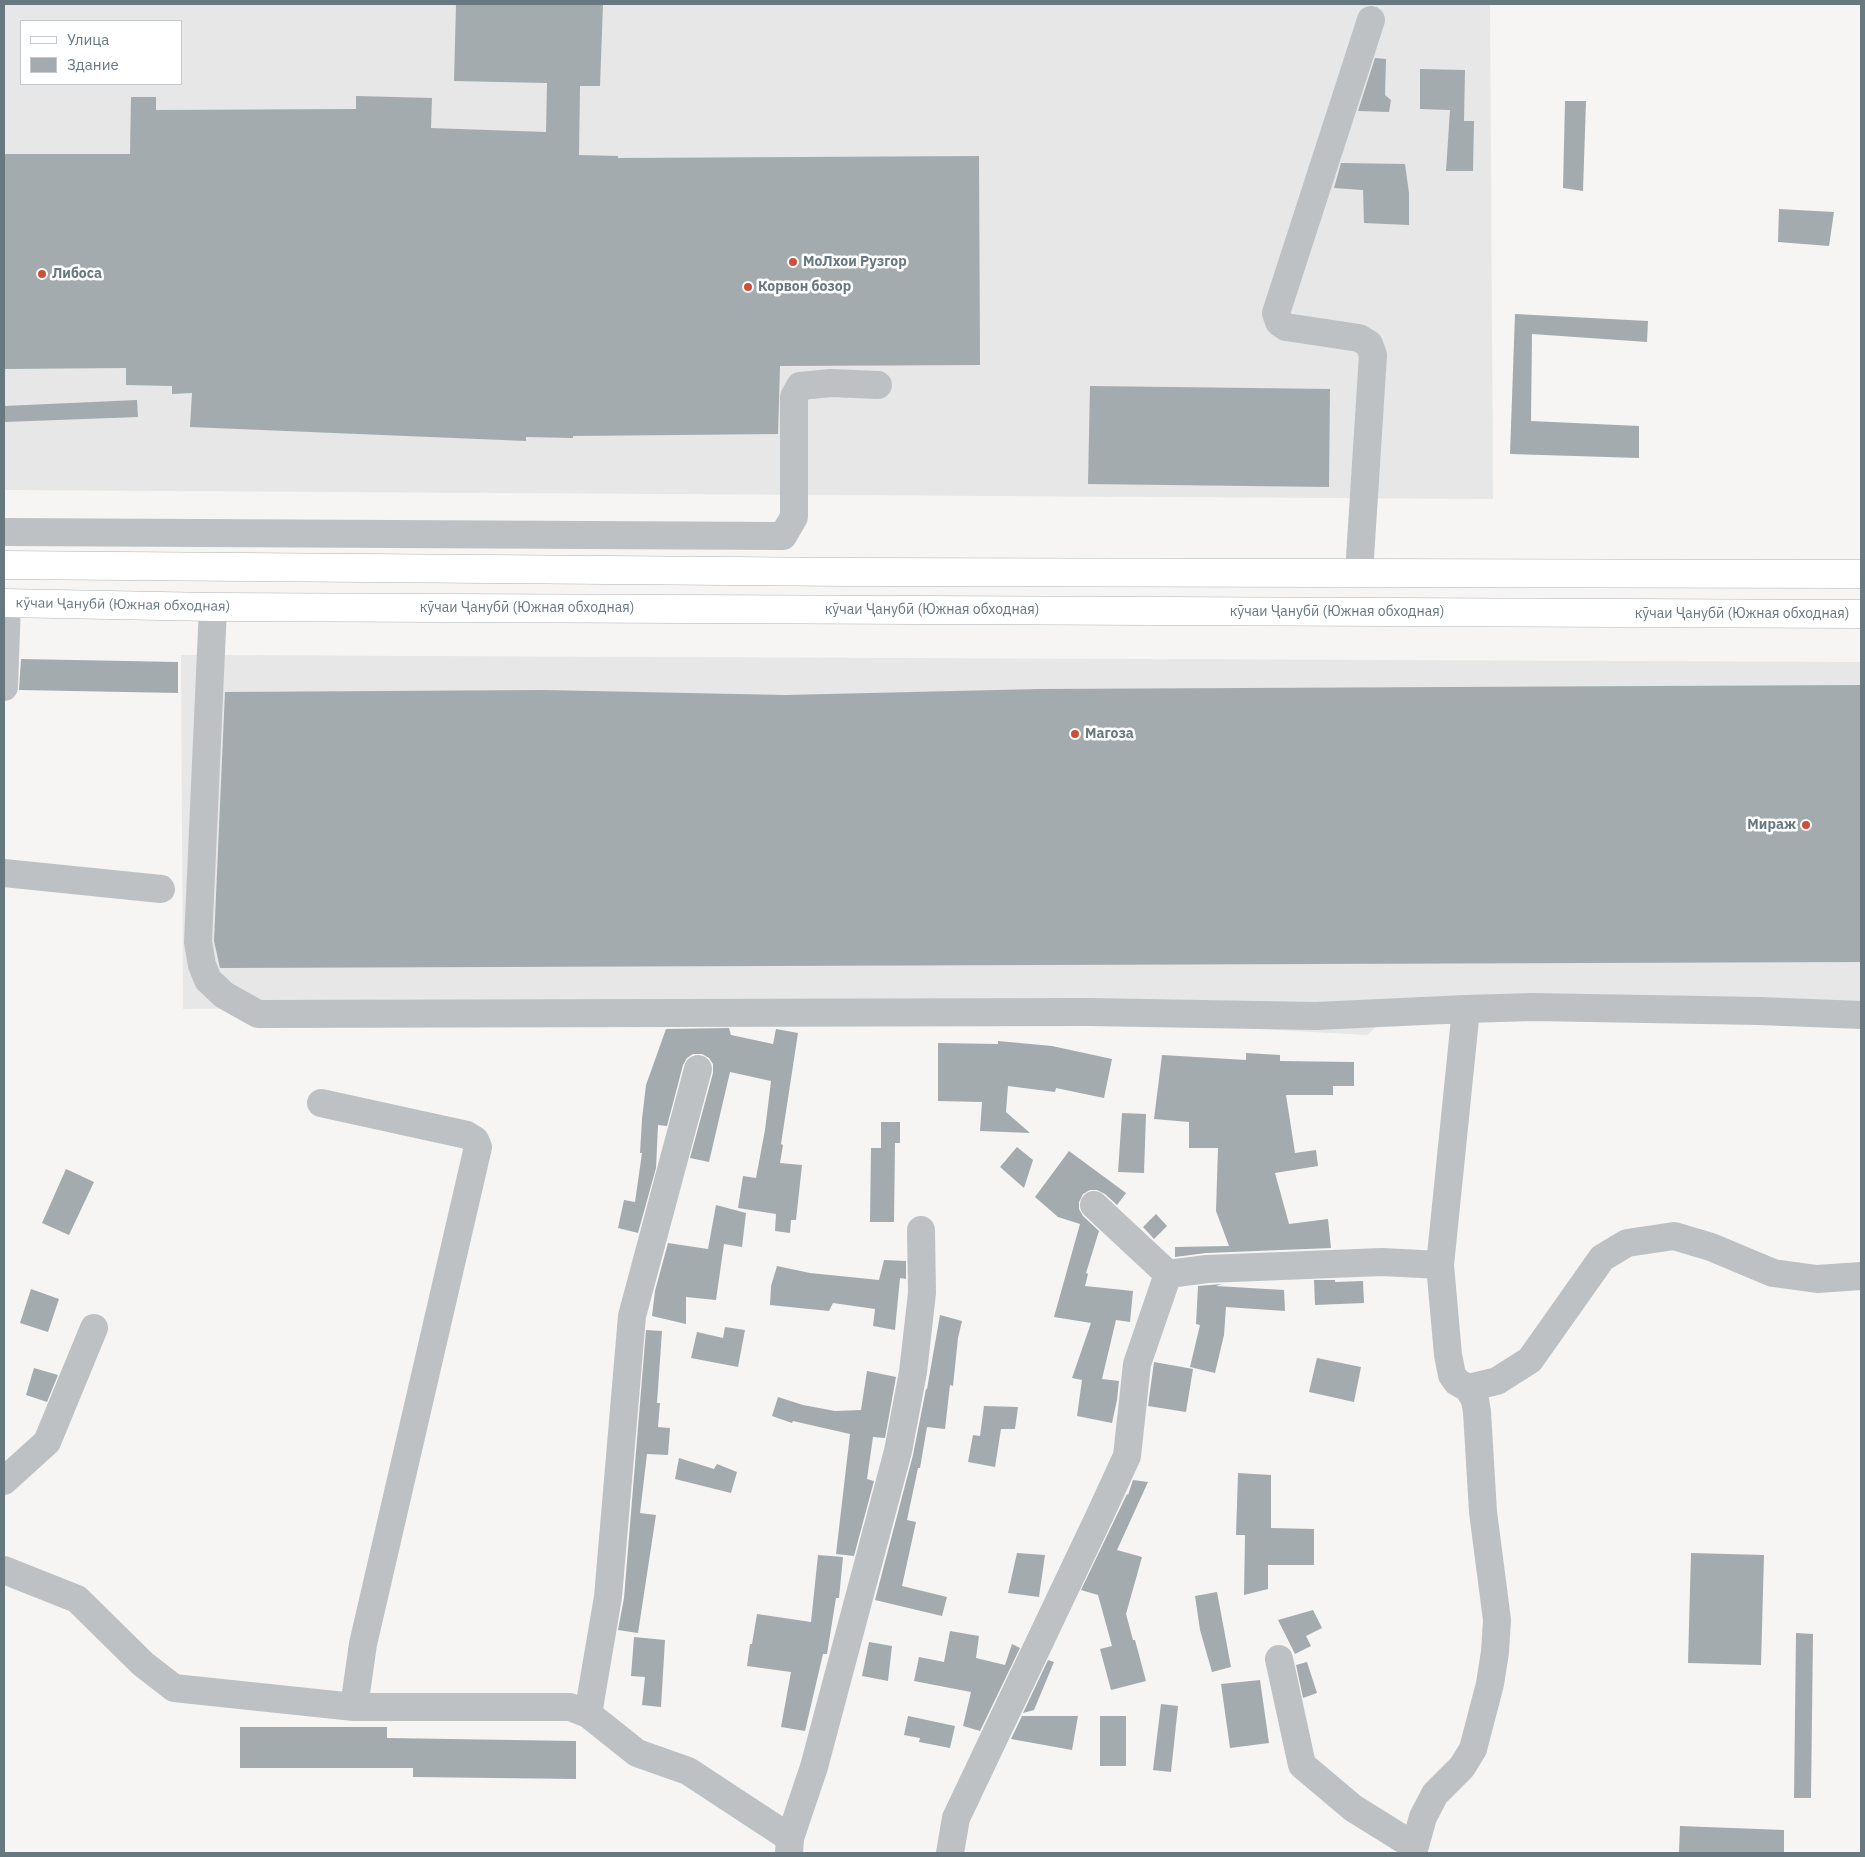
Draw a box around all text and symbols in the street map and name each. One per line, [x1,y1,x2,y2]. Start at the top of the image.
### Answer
legend [20,20,182,85]
text: Улица [67,30,109,49]
text: Здание [67,55,119,74]
place label: МоЛхои Рузгор [803,254,907,270]
marker: МоЛхои Рузгор [787,256,799,268]
place label: Либоса [52,266,102,282]
marker: Либоса [36,268,48,280]
place label: Корвон бозор [758,279,851,295]
marker: Корвон бозор [742,281,754,293]
street label: кӯчаи Ҷанубӣ (Южная обходная) [16,595,230,615]
street label: кӯчаи Ҷанубӣ (Южная обходная) [420,600,634,616]
street label: кӯчаи Ҷанубӣ (Южная обходная) [825,602,1039,618]
street label: кӯчаи Ҷанубӣ (Южная обходная) [1230,604,1444,620]
street label: кӯчаи Ҷанубӣ (Южная обходная) [1635,606,1849,622]
place label: Магоза [1085,726,1134,742]
marker: Магоза [1069,728,1081,740]
place label: Мираж [1747,817,1796,833]
marker: Мираж [1800,819,1812,831]

